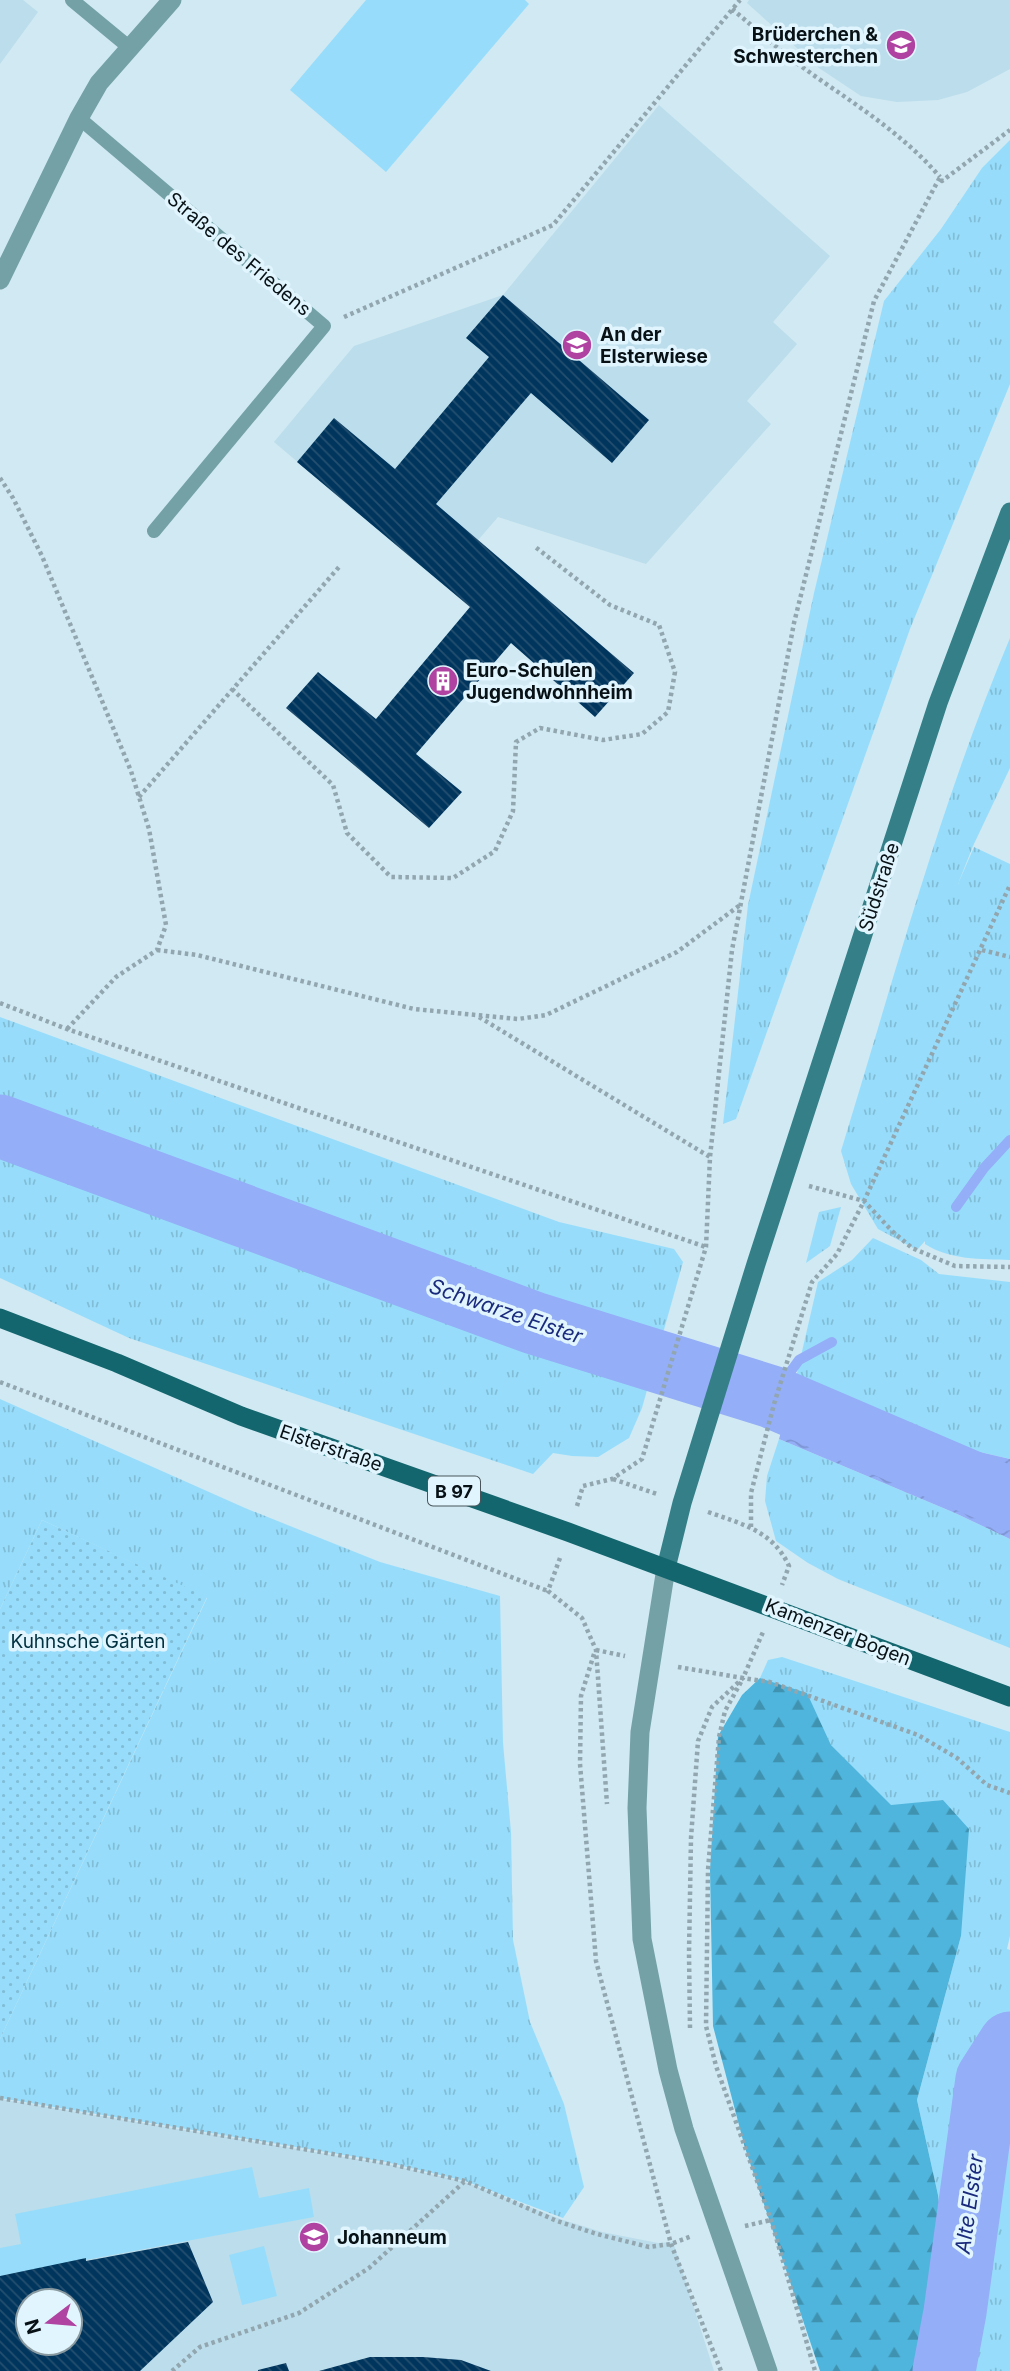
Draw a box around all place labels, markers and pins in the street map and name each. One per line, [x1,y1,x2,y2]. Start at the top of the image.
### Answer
place label: Brüderchen & Schwesterchen [733,23,878,68]
school or university icon: Brüderchen & Schwesterchen [884,28,918,62]
place label: An der Elsterwiese [600,323,708,368]
school or university icon: An der Elsterwiese [560,328,594,362]
place label: Euro-Schulen Jugendwohnheim [466,659,633,704]
building icon: Euro-Schulen Jugendwohnheim [426,664,460,698]
school or university icon: Johanneum [297,2220,331,2254]
place label: Johanneum [337,2226,447,2249]

